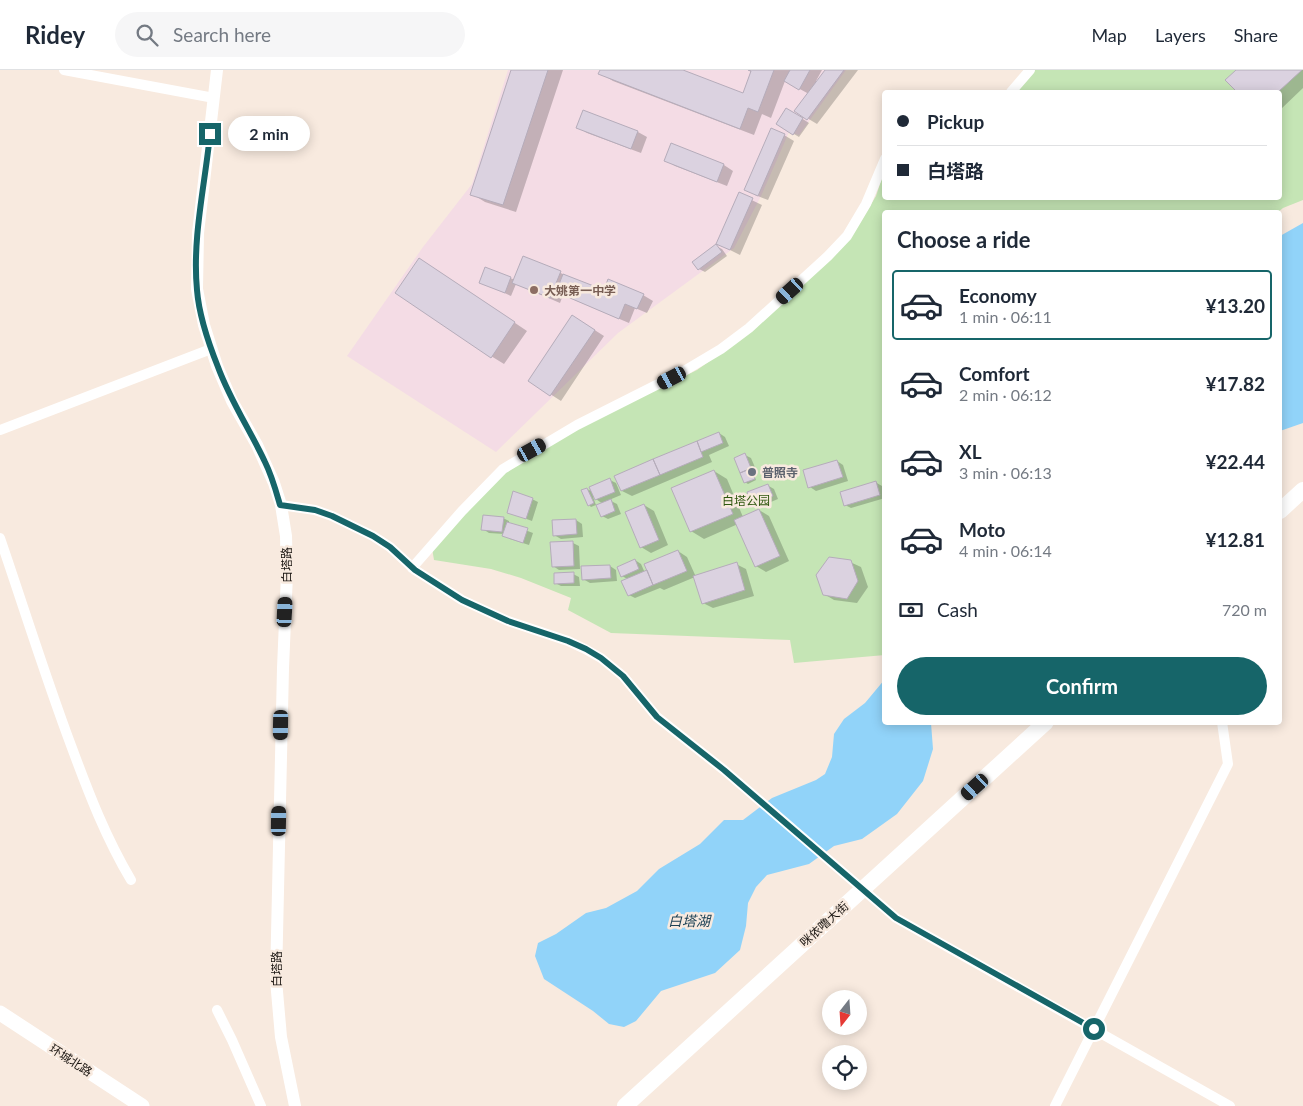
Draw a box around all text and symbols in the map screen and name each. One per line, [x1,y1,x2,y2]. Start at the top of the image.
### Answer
search box [115,12,465,57]
text: Ridey [25,20,85,49]
icon: search [133,21,161,49]
text: Search here [173,23,271,46]
text: Map [1091,24,1127,46]
text: Layers [1155,24,1206,46]
text: Share [1234,24,1278,46]
text: Pickup [927,110,984,133]
callout: 2 min [228,116,310,152]
route end [199,123,221,145]
text: 2 min [249,124,289,143]
text: 白塔路 [927,159,984,182]
text: Choose a ride [897,226,1031,253]
car [773,275,806,307]
place label: 大姚第一中学 [544,283,616,298]
icon: car [899,283,944,328]
marker: 大姚第一中学 [528,284,540,296]
text: Economy [959,284,1037,307]
text: ¥13.20 [1205,294,1265,317]
text: 1 min · 06:11 [959,307,1052,326]
icon: car [899,361,944,406]
text: Comfort [959,362,1030,385]
car [655,364,688,392]
text: ¥17.82 [1205,372,1265,395]
text: 2 min · 06:12 [959,385,1052,404]
car [515,436,548,464]
icon: car [899,439,944,484]
text: XL [959,440,982,463]
text: ¥22.44 [1205,450,1265,473]
text: 3 min · 06:13 [959,463,1052,482]
place label: 普照寺 [762,465,798,480]
marker: 普照寺 [746,466,758,478]
park label: 白塔公园 [722,493,770,508]
icon: car [899,517,944,562]
text: Moto [959,518,1005,541]
text: ¥12.81 [1205,528,1265,551]
text: 4 min · 06:14 [959,541,1052,560]
street label: 白塔路 [279,547,294,583]
icon: cash [897,596,925,624]
car [276,597,293,627]
text: Cash [937,598,978,621]
text: 720 m [1222,600,1267,619]
button: Confirm [897,657,1267,715]
car [273,710,288,740]
car [958,771,991,803]
car [271,806,286,836]
street label: 咪依噜大街 [797,898,851,950]
water label: 白塔湖 [668,912,712,929]
street label: 白塔路 [269,951,284,987]
north arrow [822,990,868,1035]
map controls [822,990,867,1090]
route start [1083,1018,1105,1040]
street label: 环城北路 [47,1041,95,1079]
button: locate [822,1045,867,1090]

